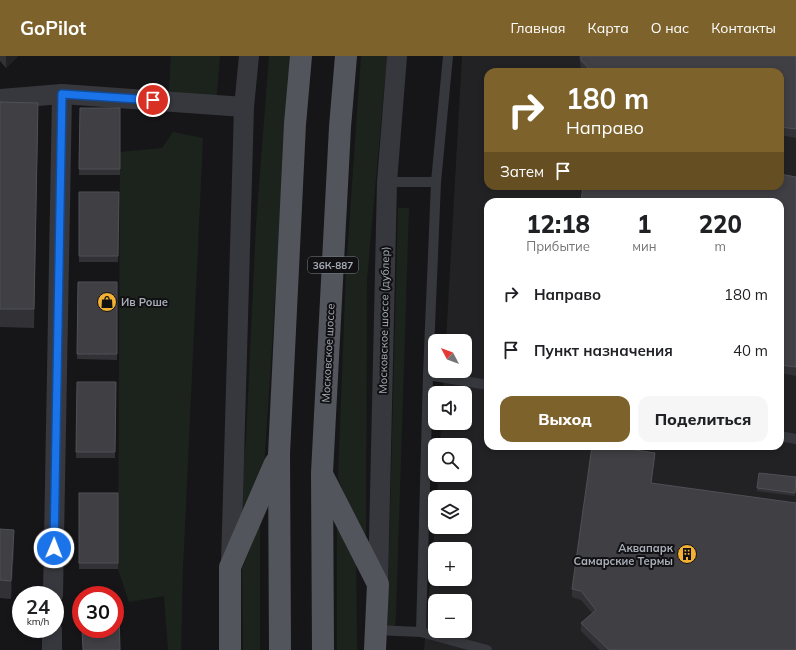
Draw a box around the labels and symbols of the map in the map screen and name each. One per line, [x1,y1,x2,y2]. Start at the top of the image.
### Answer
pin [136,83,170,117]
street label: Московское шоссе (дублер) [376,246,392,394]
road number: 36К-887 [308,257,358,273]
shop icon: Ив Роше [96,291,118,313]
place label: Ив Роше [121,295,168,309]
street label: Московское шоссе [318,303,338,403]
north arrow [428,334,472,378]
position arrow [33,527,75,569]
place label: Аквапарк Самарские Термы [574,541,674,568]
building icon: Аквапарк Самарские Термы [676,543,698,565]
speed limit sign: 30 [72,586,124,638]

